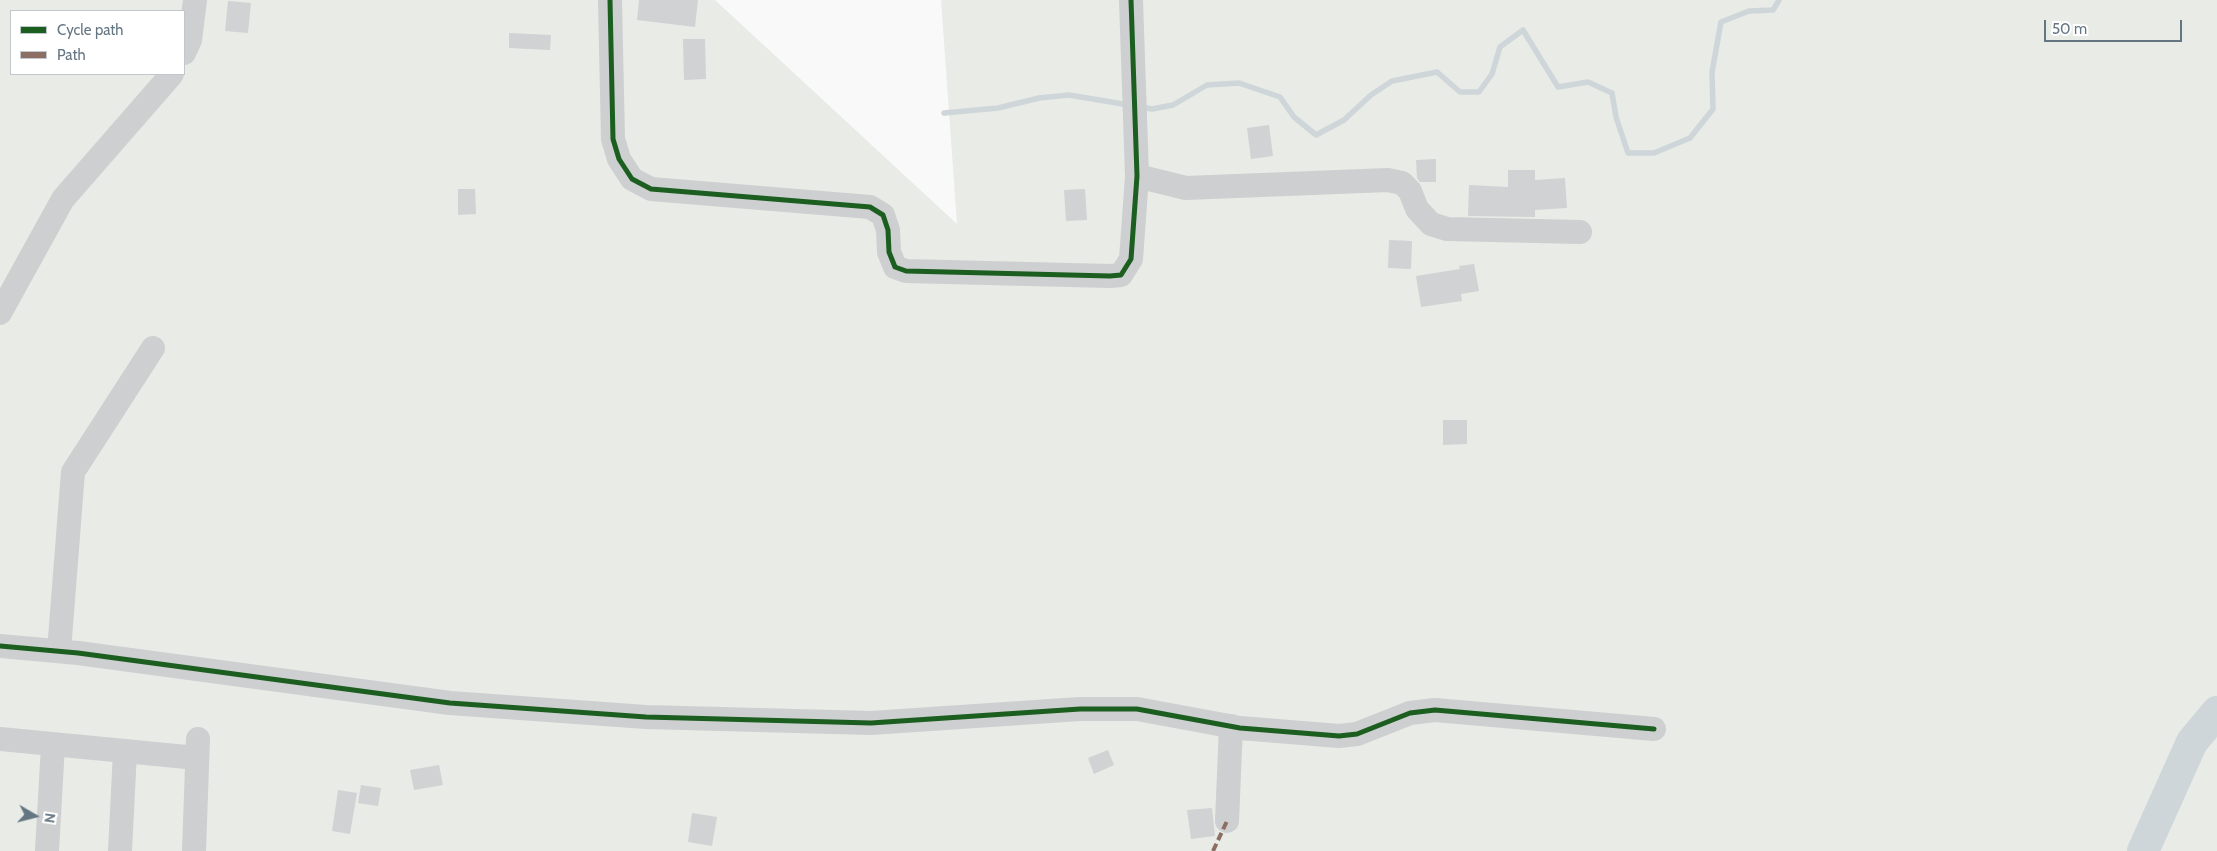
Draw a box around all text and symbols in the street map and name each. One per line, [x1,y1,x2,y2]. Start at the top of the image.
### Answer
legend [10,10,185,75]
scale bar [2047,10,2184,42]
text: 50 m [2052,20,2087,38]
text: Cycle path [57,21,123,39]
text: Path [57,46,86,64]
north arrow [10,791,60,841]
text: N [40,812,59,824]

